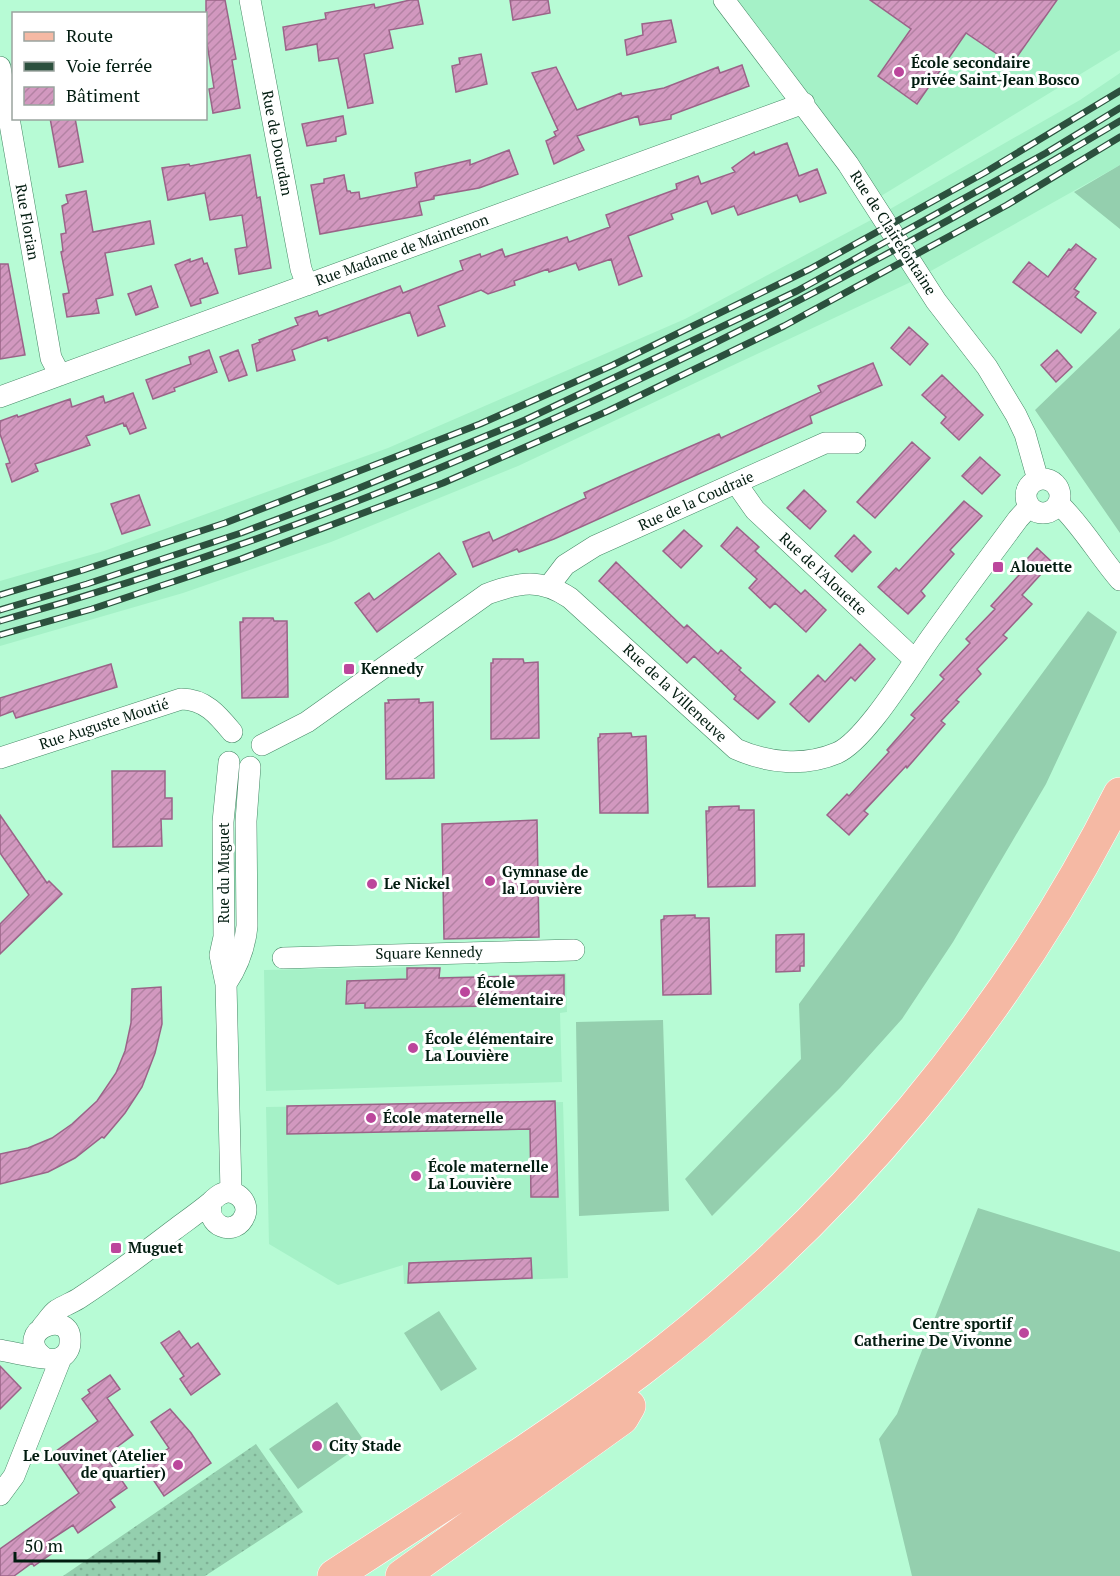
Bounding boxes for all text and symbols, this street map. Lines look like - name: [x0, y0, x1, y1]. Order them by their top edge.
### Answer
- legend: [12, 12, 207, 120]
- text: Route: [66, 23, 113, 47]
- place label: École secondaire privée Saint-Jean Bosco: [911, 52, 1080, 89]
- text: Voie ferrée: [66, 53, 152, 77]
- marker: École secondaire privée Saint-Jean Bosco: [892, 65, 906, 79]
- text: Bâtiment: [66, 83, 141, 107]
- street label: Rue de Dourdan: [258, 88, 298, 197]
- street label: Rue de Clairefontaine: [846, 166, 942, 299]
- street label: Rue Florian: [11, 182, 45, 262]
- street label: Rue Madame de Maintenon: [312, 208, 491, 290]
- street label: Rue de la Coudraie: [635, 466, 757, 535]
- street label: Rue de l'Alouette: [776, 528, 872, 619]
- place label: Alouette: [1010, 556, 1072, 576]
- marker: Alouette: [991, 560, 1005, 574]
- street label: Rue de la Villeneuve: [619, 639, 732, 746]
- place label: Kennedy: [361, 658, 424, 678]
- marker: Kennedy: [342, 662, 356, 676]
- street label: Rue Auguste Moutié: [36, 693, 171, 753]
- street label: Rue du Muguet: [213, 822, 233, 924]
- place label: Gymnase de la Louvière: [502, 861, 588, 898]
- place label: Le Nickel: [384, 873, 450, 893]
- marker: Gymnase de la Louvière: [483, 874, 497, 888]
- marker: Le Nickel: [365, 877, 379, 891]
- street label: Square Kennedy: [375, 941, 483, 963]
- place label: École élémentaire: [477, 972, 564, 1009]
- marker: École élémentaire: [458, 985, 472, 999]
- place label: École élémentaire La Louvière: [425, 1028, 554, 1065]
- marker: École élémentaire La Louvière: [406, 1041, 420, 1055]
- place label: École maternelle: [383, 1107, 504, 1127]
- marker: École maternelle: [364, 1111, 378, 1125]
- place label: École maternelle La Louvière: [428, 1156, 549, 1193]
- marker: École maternelle La Louvière: [409, 1169, 423, 1183]
- place label: Muguet: [128, 1237, 183, 1257]
- marker: Muguet: [109, 1241, 123, 1255]
- place label: Centre sportif Catherine De Vivonne: [854, 1313, 1013, 1350]
- marker: Centre sportif Catherine De Vivonne: [1017, 1326, 1031, 1340]
- place label: City Stade: [329, 1435, 401, 1455]
- marker: City Stade: [310, 1439, 324, 1453]
- place label: Le Louvinet (Atelier de quartier): [23, 1445, 167, 1482]
- marker: Le Louvinet (Atelier de quartier): [171, 1458, 185, 1472]
- scale bar: [15, 1525, 159, 1563]
- text: 50 m: [24, 1533, 64, 1557]

